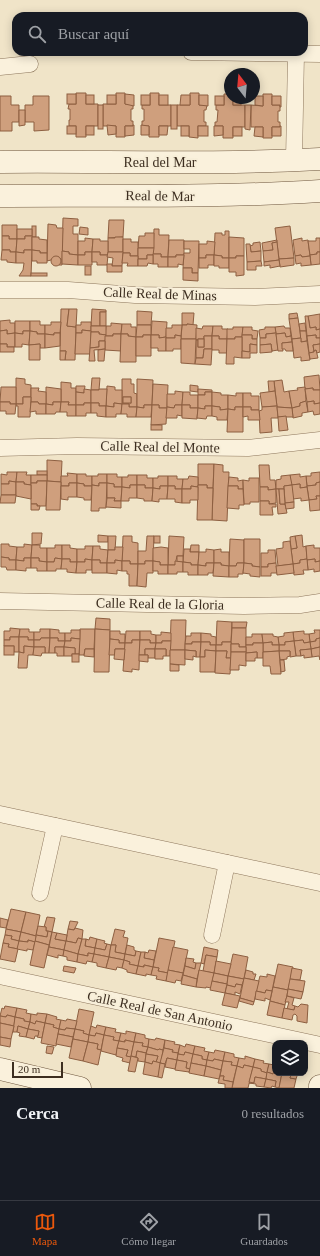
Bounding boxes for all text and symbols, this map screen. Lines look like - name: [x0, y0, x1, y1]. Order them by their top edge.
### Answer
- search box: [12, 12, 308, 56]
- icon: search: [26, 23, 48, 45]
- text: Buscar aquí: [58, 26, 129, 42]
- north arrow: [224, 68, 260, 104]
- street label: Real del Mar: [123, 155, 197, 170]
- street label: Real de Mar: [125, 188, 195, 204]
- street label: Calle Real de Minas: [103, 285, 217, 303]
- street label: Calle Real del Monte: [100, 438, 220, 456]
- street label: Calle Real de la Gloria: [96, 595, 225, 613]
- street label: Calle Real de San Antonio: [86, 988, 234, 1034]
- map controls: [272, 1040, 308, 1076]
- button: layers: [272, 1040, 308, 1076]
- scale bar: [12, 1060, 63, 1079]
- text: 20 m: [18, 1063, 40, 1075]
- text: Cerca: [16, 1104, 59, 1123]
- text: 0 resultados: [242, 1106, 304, 1121]
- tab: Mapa: [32, 1211, 57, 1247]
- tab: Cómo llegar: [121, 1211, 176, 1247]
- tab: Guardados: [240, 1211, 288, 1247]

